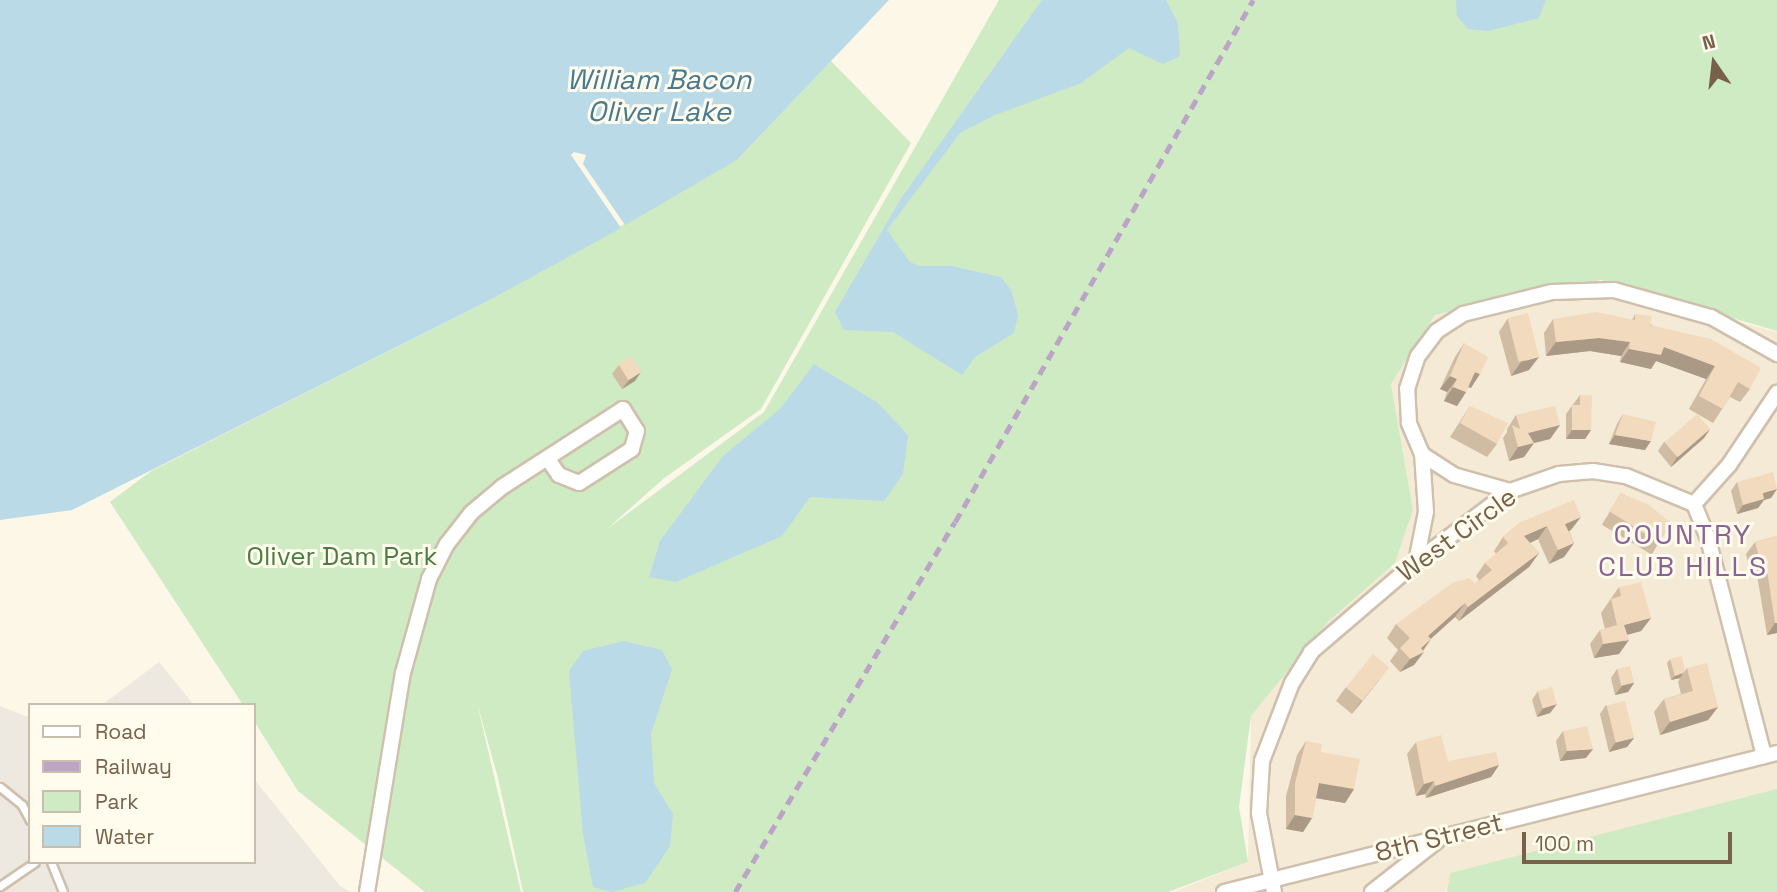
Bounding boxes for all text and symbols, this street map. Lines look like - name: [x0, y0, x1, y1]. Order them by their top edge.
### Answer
- north arrow: [1679, 28, 1749, 98]
- text: N: [1700, 28, 1718, 56]
- water label: William Bacon Oliver Lake: [567, 62, 751, 128]
- street label: West Circle: [1391, 481, 1523, 589]
- district label: COUNTRY CLUB HILLS: [1599, 517, 1767, 583]
- park label: Oliver Dam Park: [247, 541, 437, 573]
- legend: [28, 703, 256, 864]
- text: Road: [95, 718, 147, 745]
- text: Railway: [95, 753, 172, 780]
- text: Park: [95, 788, 139, 815]
- street label: 8th Street: [1372, 807, 1506, 869]
- scale bar: [1525, 818, 1735, 862]
- text: Water: [95, 823, 154, 850]
- text: 100 m: [1535, 830, 1594, 857]

